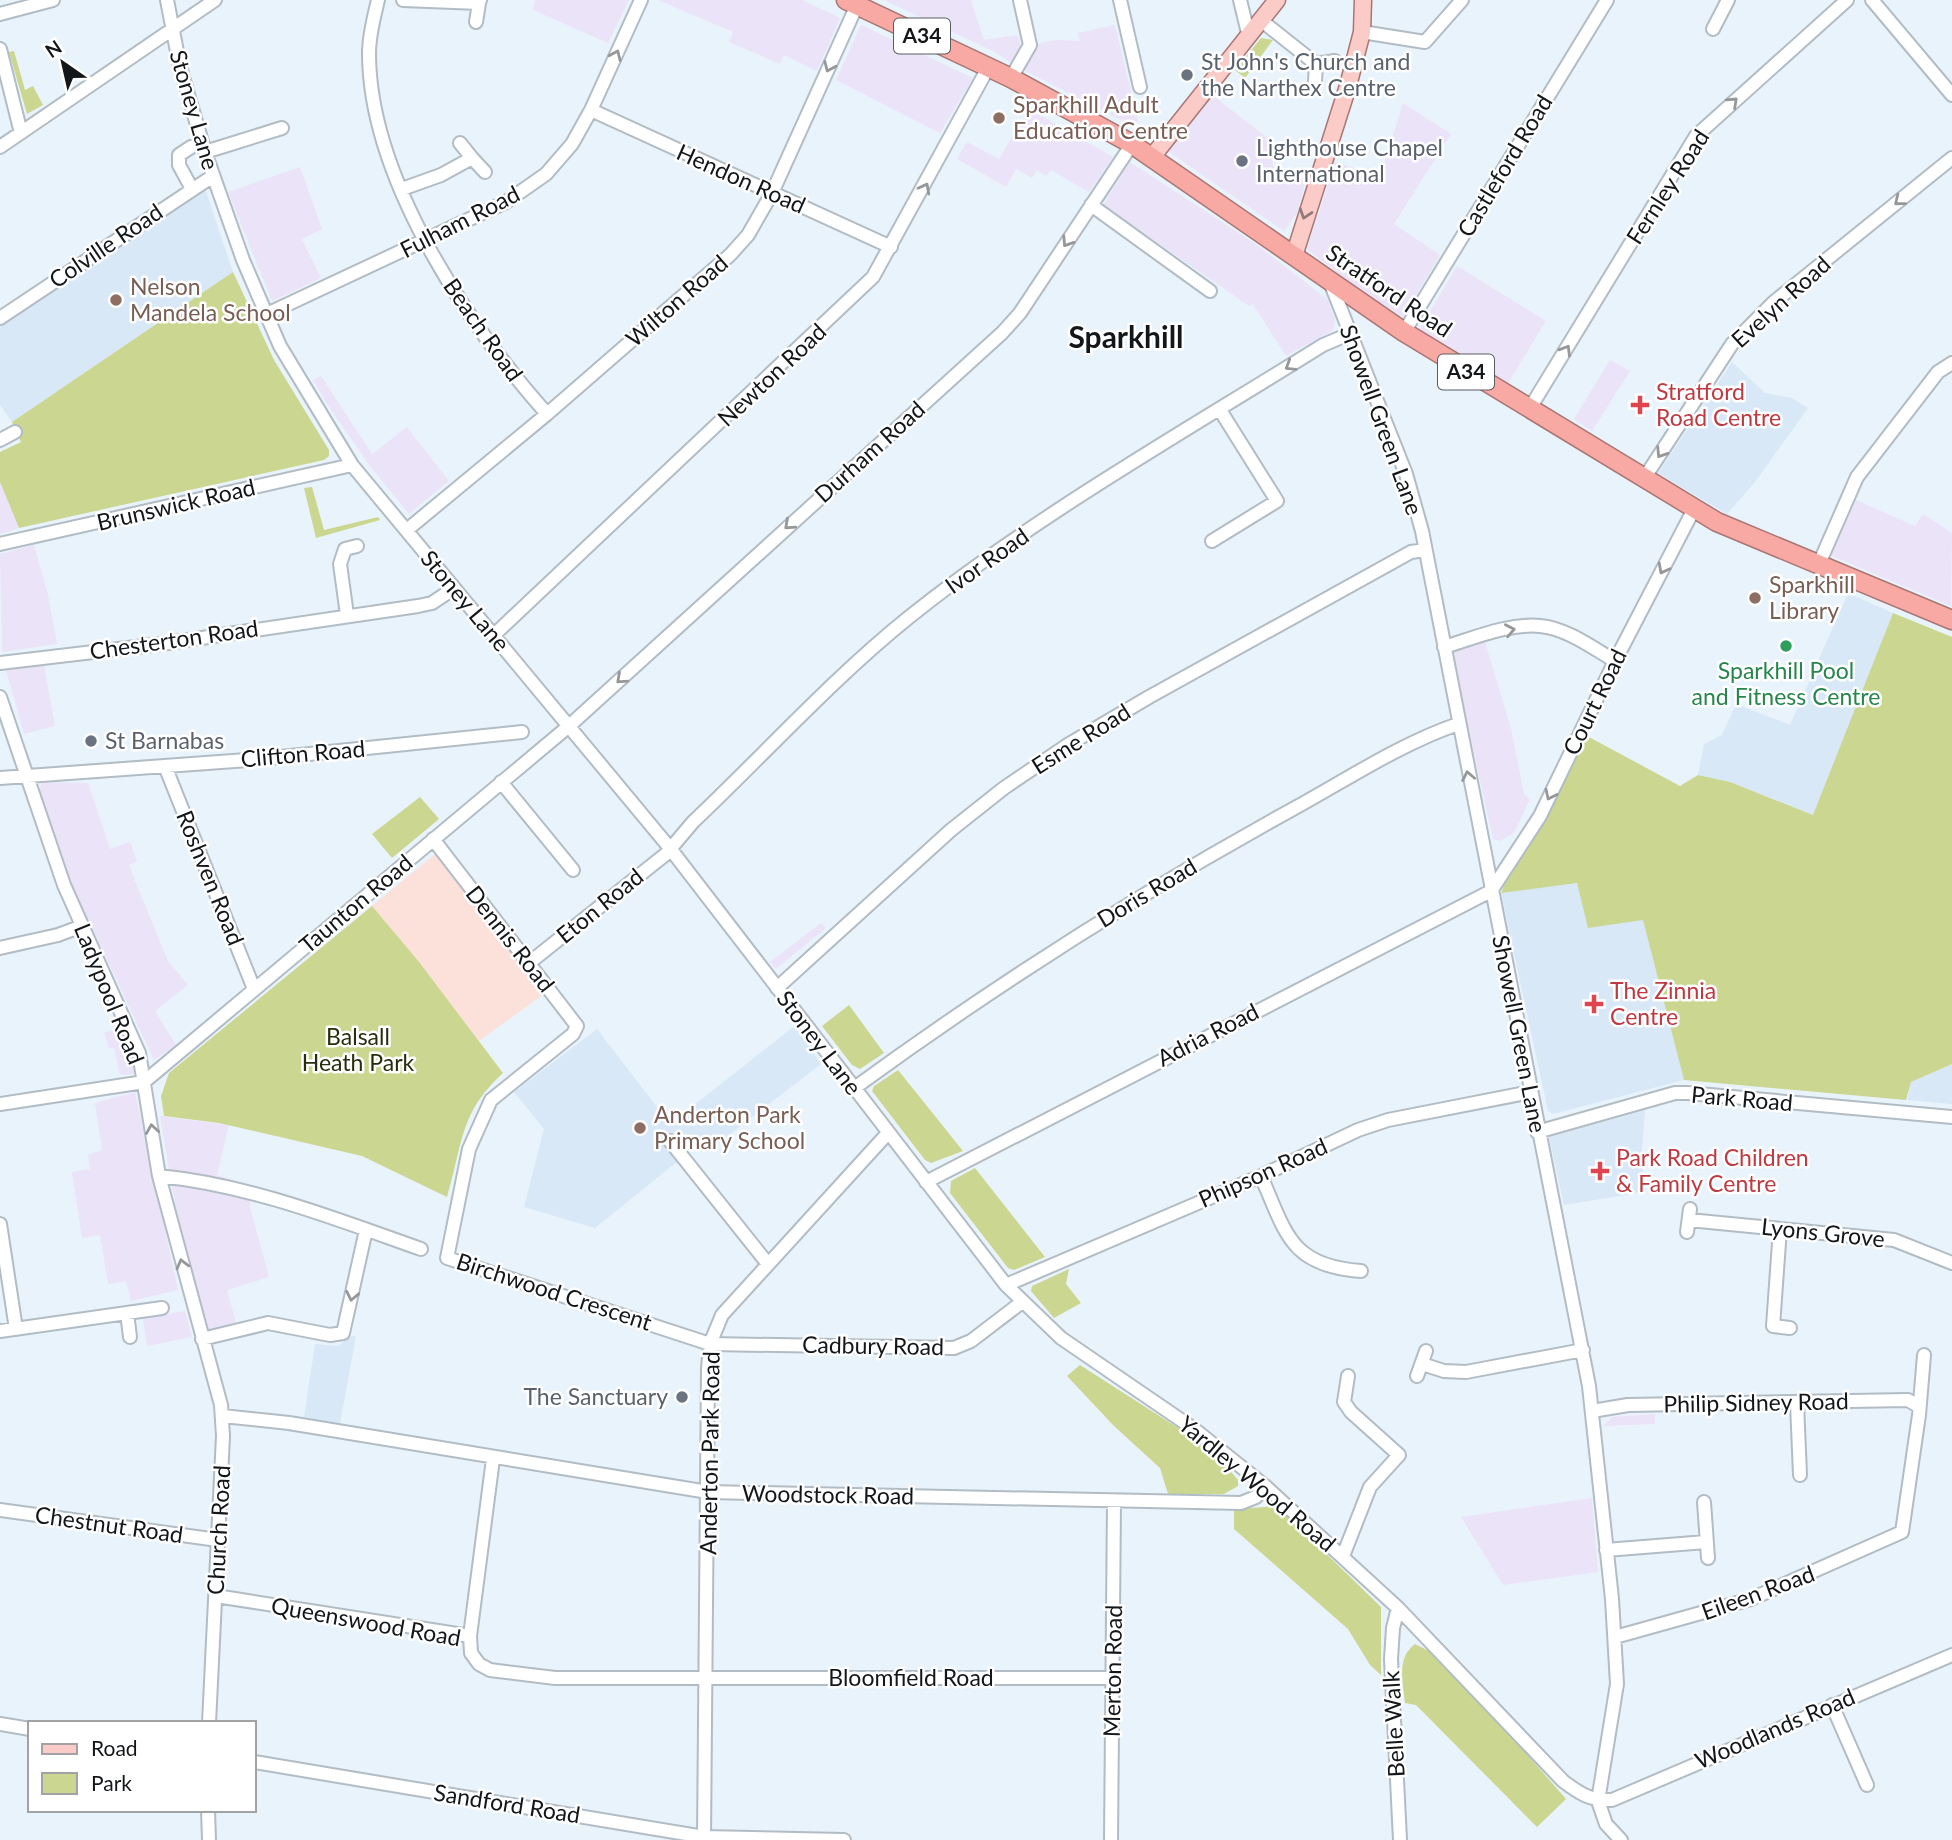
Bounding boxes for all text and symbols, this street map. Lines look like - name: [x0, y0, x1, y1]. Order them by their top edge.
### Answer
- road number: A34: [894, 19, 950, 54]
- north arrow: [28, 28, 98, 98]
- text: N: [41, 35, 66, 62]
- street label: Stoney Lane: [165, 47, 225, 173]
- place label: St John's Church and the Narthex Centre: [1201, 47, 1410, 101]
- one-way arrow: [608, 50, 622, 62]
- one-way arrow: [823, 60, 837, 72]
- marker: St John's Church and the Narthex Centre: [1179, 67, 1195, 83]
- street label: Castleford Road: [1451, 89, 1558, 242]
- place label: Sparkhill Adult Education Centre: [1013, 90, 1188, 144]
- one-way arrow: [1725, 97, 1738, 110]
- marker: Sparkhill Adult Education Centre: [991, 110, 1007, 126]
- street label: Fernley Road: [1620, 124, 1715, 249]
- place label: Lighthouse Chapel International: [1256, 133, 1443, 187]
- street label: Hendon Road: [673, 137, 810, 219]
- marker: Lighthouse Chapel International: [1234, 153, 1250, 169]
- street label: Fulham Road: [395, 179, 524, 263]
- one-way arrow: [916, 183, 930, 195]
- one-way arrow: [1894, 193, 1907, 205]
- street label: Colville Road: [43, 197, 168, 293]
- one-way arrow: [1299, 207, 1313, 220]
- one-way arrow: [1063, 234, 1075, 247]
- street label: Stratford Road: [1321, 238, 1458, 343]
- street label: Wilton Road: [620, 248, 733, 352]
- street label: Evelyn Road: [1725, 250, 1836, 353]
- place label: Nelson Mandela School: [130, 272, 291, 326]
- street label: Beach Road: [438, 273, 529, 386]
- marker: Nelson Mandela School: [108, 292, 124, 308]
- street label: Newton Road: [711, 317, 831, 432]
- district label: Sparkhill: [1068, 318, 1184, 354]
- street label: Showell Green Lane: [1334, 321, 1429, 519]
- one-way arrow: [1557, 344, 1570, 357]
- road number: A34: [1438, 354, 1494, 390]
- one-way arrow: [1284, 358, 1297, 371]
- place label: Stratford Road Centre: [1656, 377, 1781, 431]
- street label: Durham Road: [808, 394, 930, 508]
- marker: Stratford Road Centre: [1630, 395, 1650, 415]
- one-way arrow: [1656, 445, 1669, 458]
- street label: Brunswick Road: [94, 472, 258, 536]
- one-way arrow: [784, 517, 797, 529]
- street label: Ivor Road: [939, 521, 1034, 599]
- street label: Stoney Lane: [415, 544, 516, 657]
- one-way arrow: [1657, 562, 1671, 575]
- place label: Sparkhill Library: [1769, 570, 1855, 624]
- marker: Sparkhill Library: [1747, 590, 1763, 606]
- street label: Chesterton Road: [88, 613, 260, 665]
- one-way arrow: [1504, 623, 1516, 638]
- marker: Sparkhill Pool and Fitness Centre: [1778, 638, 1794, 654]
- street label: Court Road: [1556, 644, 1632, 759]
- place label: Sparkhill Pool and Fitness Centre: [1692, 656, 1880, 710]
- one-way arrow: [616, 670, 629, 683]
- street label: Esme Road: [1026, 697, 1135, 779]
- place label: St Barnabas: [105, 726, 224, 754]
- marker: St Barnabas: [83, 733, 99, 749]
- street label: Clifton Road: [240, 734, 366, 772]
- one-way arrow: [1462, 770, 1477, 782]
- one-way arrow: [1545, 788, 1559, 800]
- street label: Roshven Road: [171, 806, 251, 949]
- street label: Taunton Road: [293, 848, 418, 959]
- street label: Doris Road: [1092, 852, 1201, 933]
- street label: Eton Road: [550, 862, 648, 949]
- street label: Dennis Road: [460, 880, 561, 997]
- street label: Ladypool Road: [69, 919, 151, 1068]
- street label: Showell Green Lane: [1487, 933, 1553, 1135]
- place label: The Zinnia Centre: [1610, 976, 1716, 1030]
- street label: Stoney Lane: [772, 985, 868, 1100]
- marker: The Zinnia Centre: [1584, 994, 1604, 1014]
- street label: Adria Road: [1152, 997, 1263, 1072]
- park label: Balsall Heath Park: [302, 1022, 415, 1076]
- street label: Park Road: [1690, 1080, 1794, 1116]
- place label: Anderton Park Primary School: [654, 1100, 805, 1154]
- marker: Anderton Park Primary School: [632, 1120, 648, 1136]
- one-way arrow: [145, 1123, 160, 1135]
- street label: Phipson Road: [1194, 1131, 1331, 1213]
- place label: Park Road Children & Family Centre: [1616, 1143, 1809, 1197]
- marker: Park Road Children & Family Centre: [1590, 1161, 1610, 1181]
- street label: Lyons Grove: [1760, 1212, 1886, 1252]
- street label: Birchwood Crescent: [453, 1246, 656, 1336]
- one-way arrow: [175, 1258, 190, 1270]
- one-way arrow: [346, 1290, 361, 1302]
- street label: Cadbury Road: [802, 1330, 944, 1360]
- street label: Anderton Park Road: [693, 1351, 725, 1555]
- place label: The Sanctuary: [523, 1382, 668, 1410]
- street label: Philip Sidney Road: [1663, 1386, 1849, 1418]
- marker: The Sanctuary: [674, 1389, 690, 1405]
- street label: Yardley Wood Road: [1173, 1409, 1342, 1557]
- street label: Church Road: [201, 1464, 235, 1595]
- street label: Woodstock Road: [742, 1478, 914, 1510]
- street label: Chestnut Road: [33, 1500, 185, 1548]
- street label: Eileen Road: [1697, 1559, 1818, 1625]
- street label: Queenswood Road: [269, 1591, 463, 1651]
- street label: Merton Road: [1097, 1605, 1127, 1737]
- street label: Bloomfield Road: [828, 1663, 994, 1691]
- street label: Belle Walk: [1376, 1670, 1410, 1778]
- street label: Woodlands Road: [1690, 1682, 1859, 1774]
- legend: [28, 1721, 256, 1812]
- text: Road: [91, 1735, 138, 1760]
- text: Park: [91, 1770, 132, 1795]
- street label: Sandford Road: [432, 1778, 582, 1828]

